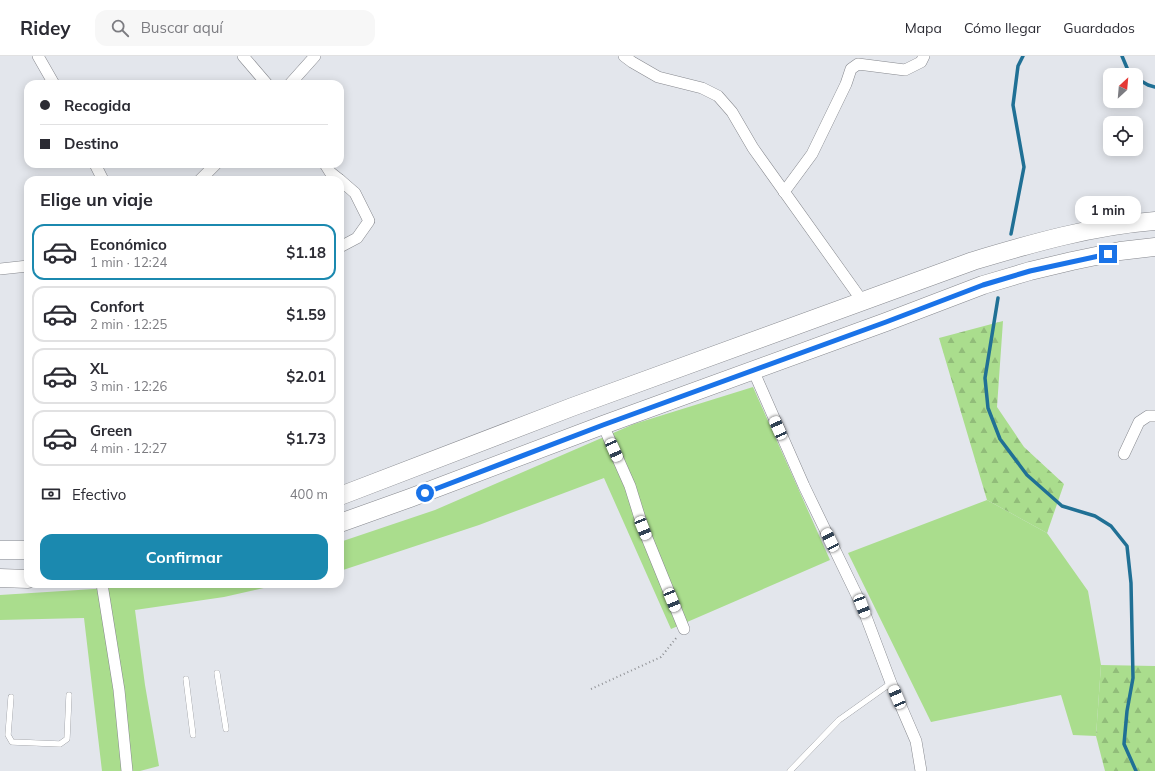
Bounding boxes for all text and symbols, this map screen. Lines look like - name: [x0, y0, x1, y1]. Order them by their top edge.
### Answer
- search box: [95, 10, 375, 46]
- text: Ridey: [20, 16, 71, 40]
- icon: search: [109, 17, 131, 39]
- text: Buscar aquí: [141, 18, 223, 37]
- text: Mapa: [905, 19, 942, 37]
- text: Cómo llegar: [964, 19, 1041, 37]
- text: Guardados: [1063, 19, 1135, 37]
- north arrow: [1103, 68, 1143, 108]
- map controls: [1103, 68, 1143, 156]
- text: Recogida: [64, 96, 131, 115]
- button: locate: [1103, 116, 1143, 156]
- text: Destino: [64, 134, 119, 153]
- text: Elige un viaje: [40, 188, 153, 211]
- callout: 1 min: [1075, 196, 1141, 224]
- text: 1 min: [1091, 202, 1125, 218]
- icon: car: [42, 234, 78, 270]
- text: Económico: [90, 235, 167, 254]
- text: $1.18: [286, 243, 326, 262]
- route end: [1099, 245, 1117, 263]
- text: 1 min · 12:24: [90, 254, 167, 270]
- icon: car: [42, 296, 78, 332]
- text: Confort: [90, 297, 144, 316]
- text: $1.59: [286, 305, 326, 324]
- text: 2 min · 12:25: [90, 316, 167, 332]
- icon: car: [42, 358, 78, 394]
- text: XL: [90, 359, 108, 378]
- text: $2.01: [286, 367, 326, 386]
- text: 3 min · 12:26: [90, 378, 167, 394]
- car: [768, 415, 788, 441]
- icon: car: [42, 420, 78, 456]
- text: Green: [90, 421, 132, 440]
- text: $1.73: [286, 429, 326, 448]
- car: [604, 437, 624, 463]
- text: 4 min · 12:27: [90, 440, 167, 456]
- icon: cash: [40, 483, 62, 505]
- route start: [416, 484, 434, 502]
- text: Efectivo: [72, 485, 126, 504]
- text: 400 m: [290, 486, 328, 502]
- car: [633, 515, 653, 541]
- car: [819, 527, 841, 553]
- button: Confirmar: [40, 534, 328, 580]
- car: [662, 587, 682, 613]
- car: [852, 593, 872, 619]
- car: [887, 684, 907, 710]

